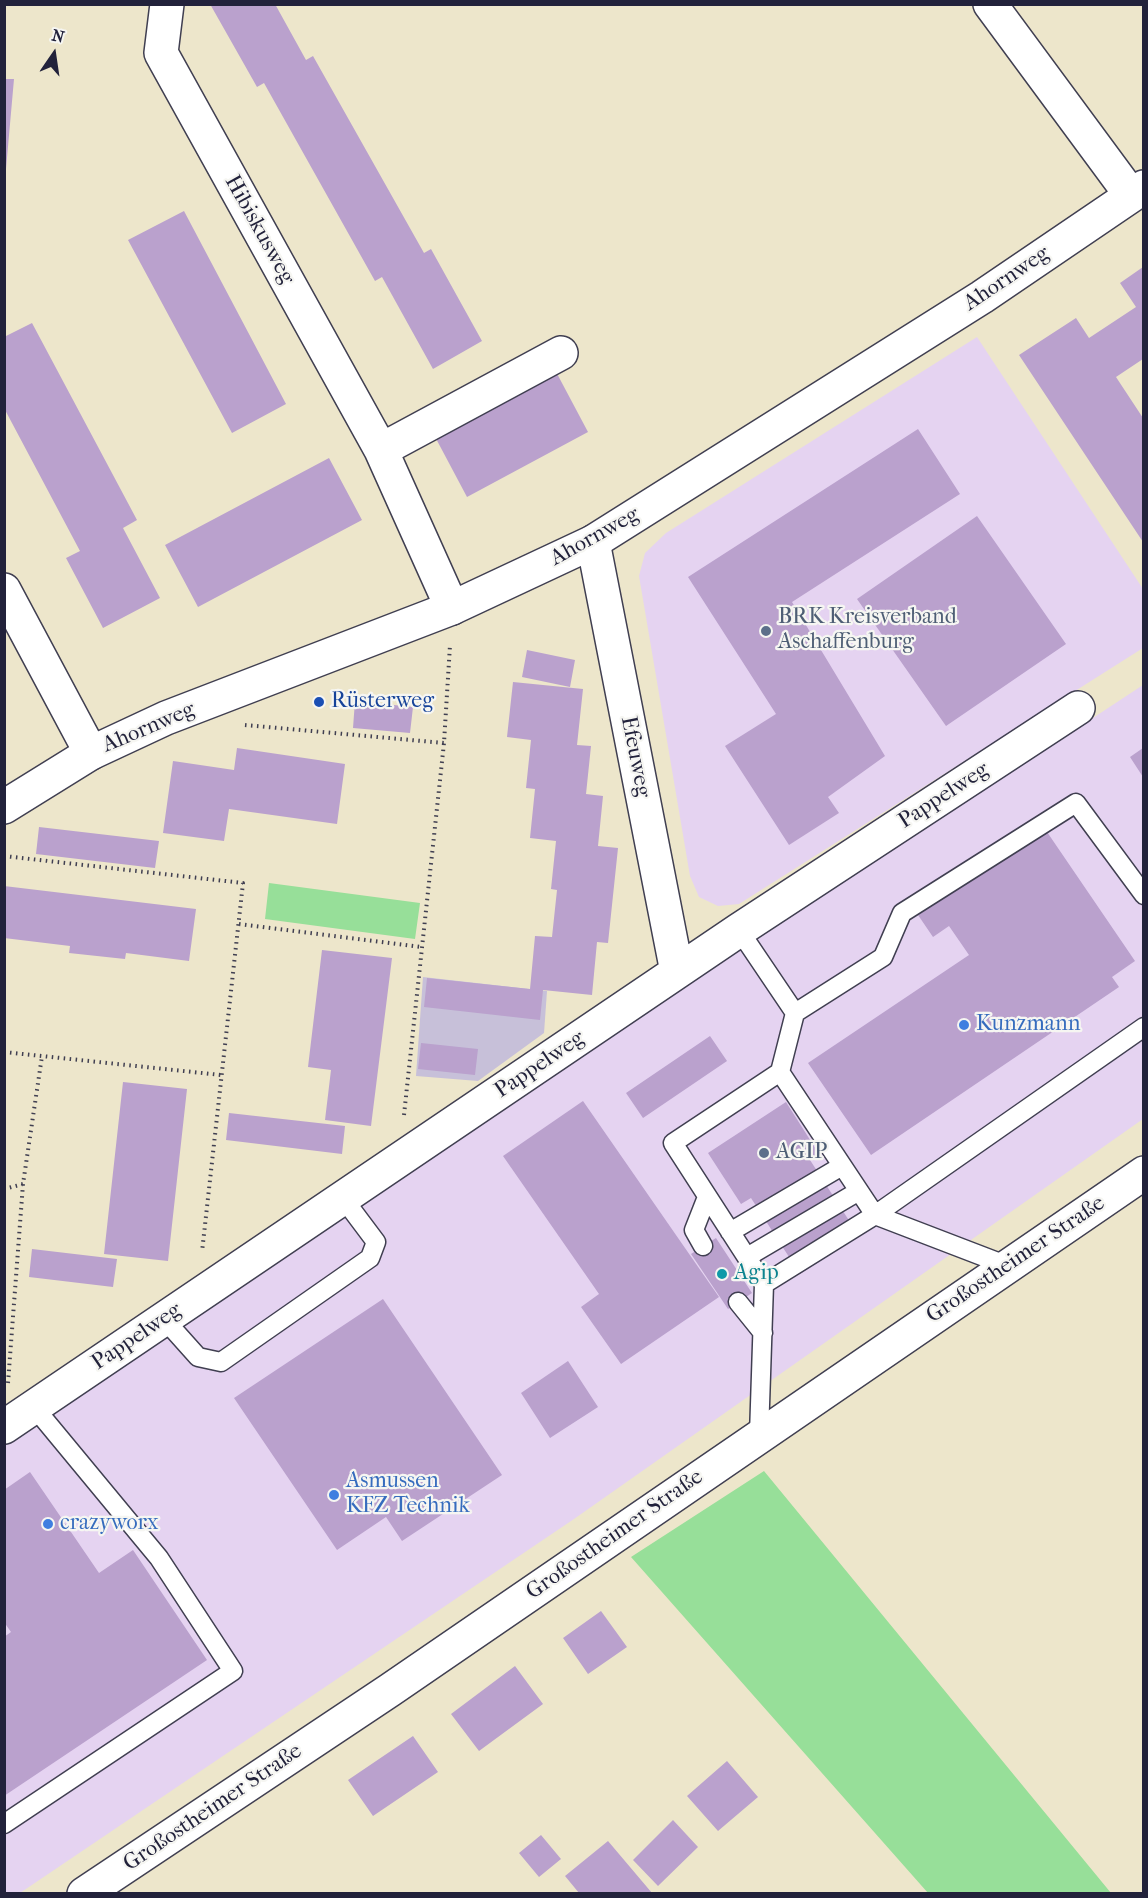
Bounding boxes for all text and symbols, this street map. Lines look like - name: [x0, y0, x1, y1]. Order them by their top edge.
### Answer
- north arrow: [24, 24, 84, 84]
- text: N: [50, 25, 66, 47]
- street label: Hibiskusweg: [218, 171, 300, 289]
- street label: Ahornweg: [959, 241, 1055, 317]
- street label: Ahornweg: [546, 502, 644, 572]
- place label: BRK Kreisverband Aschaffenburg: [778, 605, 957, 656]
- marker: BRK Kreisverband Aschaffenburg: [759, 624, 773, 638]
- place label: Rüsterweg: [331, 689, 434, 715]
- marker: Rüsterweg: [312, 695, 326, 709]
- street label: Ahornweg: [99, 697, 199, 759]
- street label: Efeuweg: [614, 714, 656, 800]
- street label: Pappelweg: [894, 757, 994, 835]
- place label: Kunzmann: [976, 1012, 1080, 1038]
- marker: Kunzmann: [957, 1018, 971, 1032]
- street label: Pappelweg: [490, 1025, 590, 1105]
- place label: AGIP: [776, 1140, 827, 1166]
- marker: AGIP: [757, 1146, 771, 1160]
- street label: Großostheimer Straße: [922, 1190, 1110, 1330]
- place label: Agip: [734, 1261, 779, 1287]
- marker: Agip: [715, 1267, 729, 1281]
- street label: Pappelweg: [87, 1297, 187, 1377]
- street label: Großostheimer Straße: [522, 1464, 708, 1606]
- place label: Asmussen KFZ Technik: [346, 1469, 470, 1520]
- marker: Asmussen KFZ Technik: [327, 1488, 341, 1502]
- place label: crazyworx: [60, 1511, 158, 1537]
- marker: crazyworx: [41, 1517, 55, 1531]
- street label: Großostheimer Straße: [119, 1738, 307, 1878]

